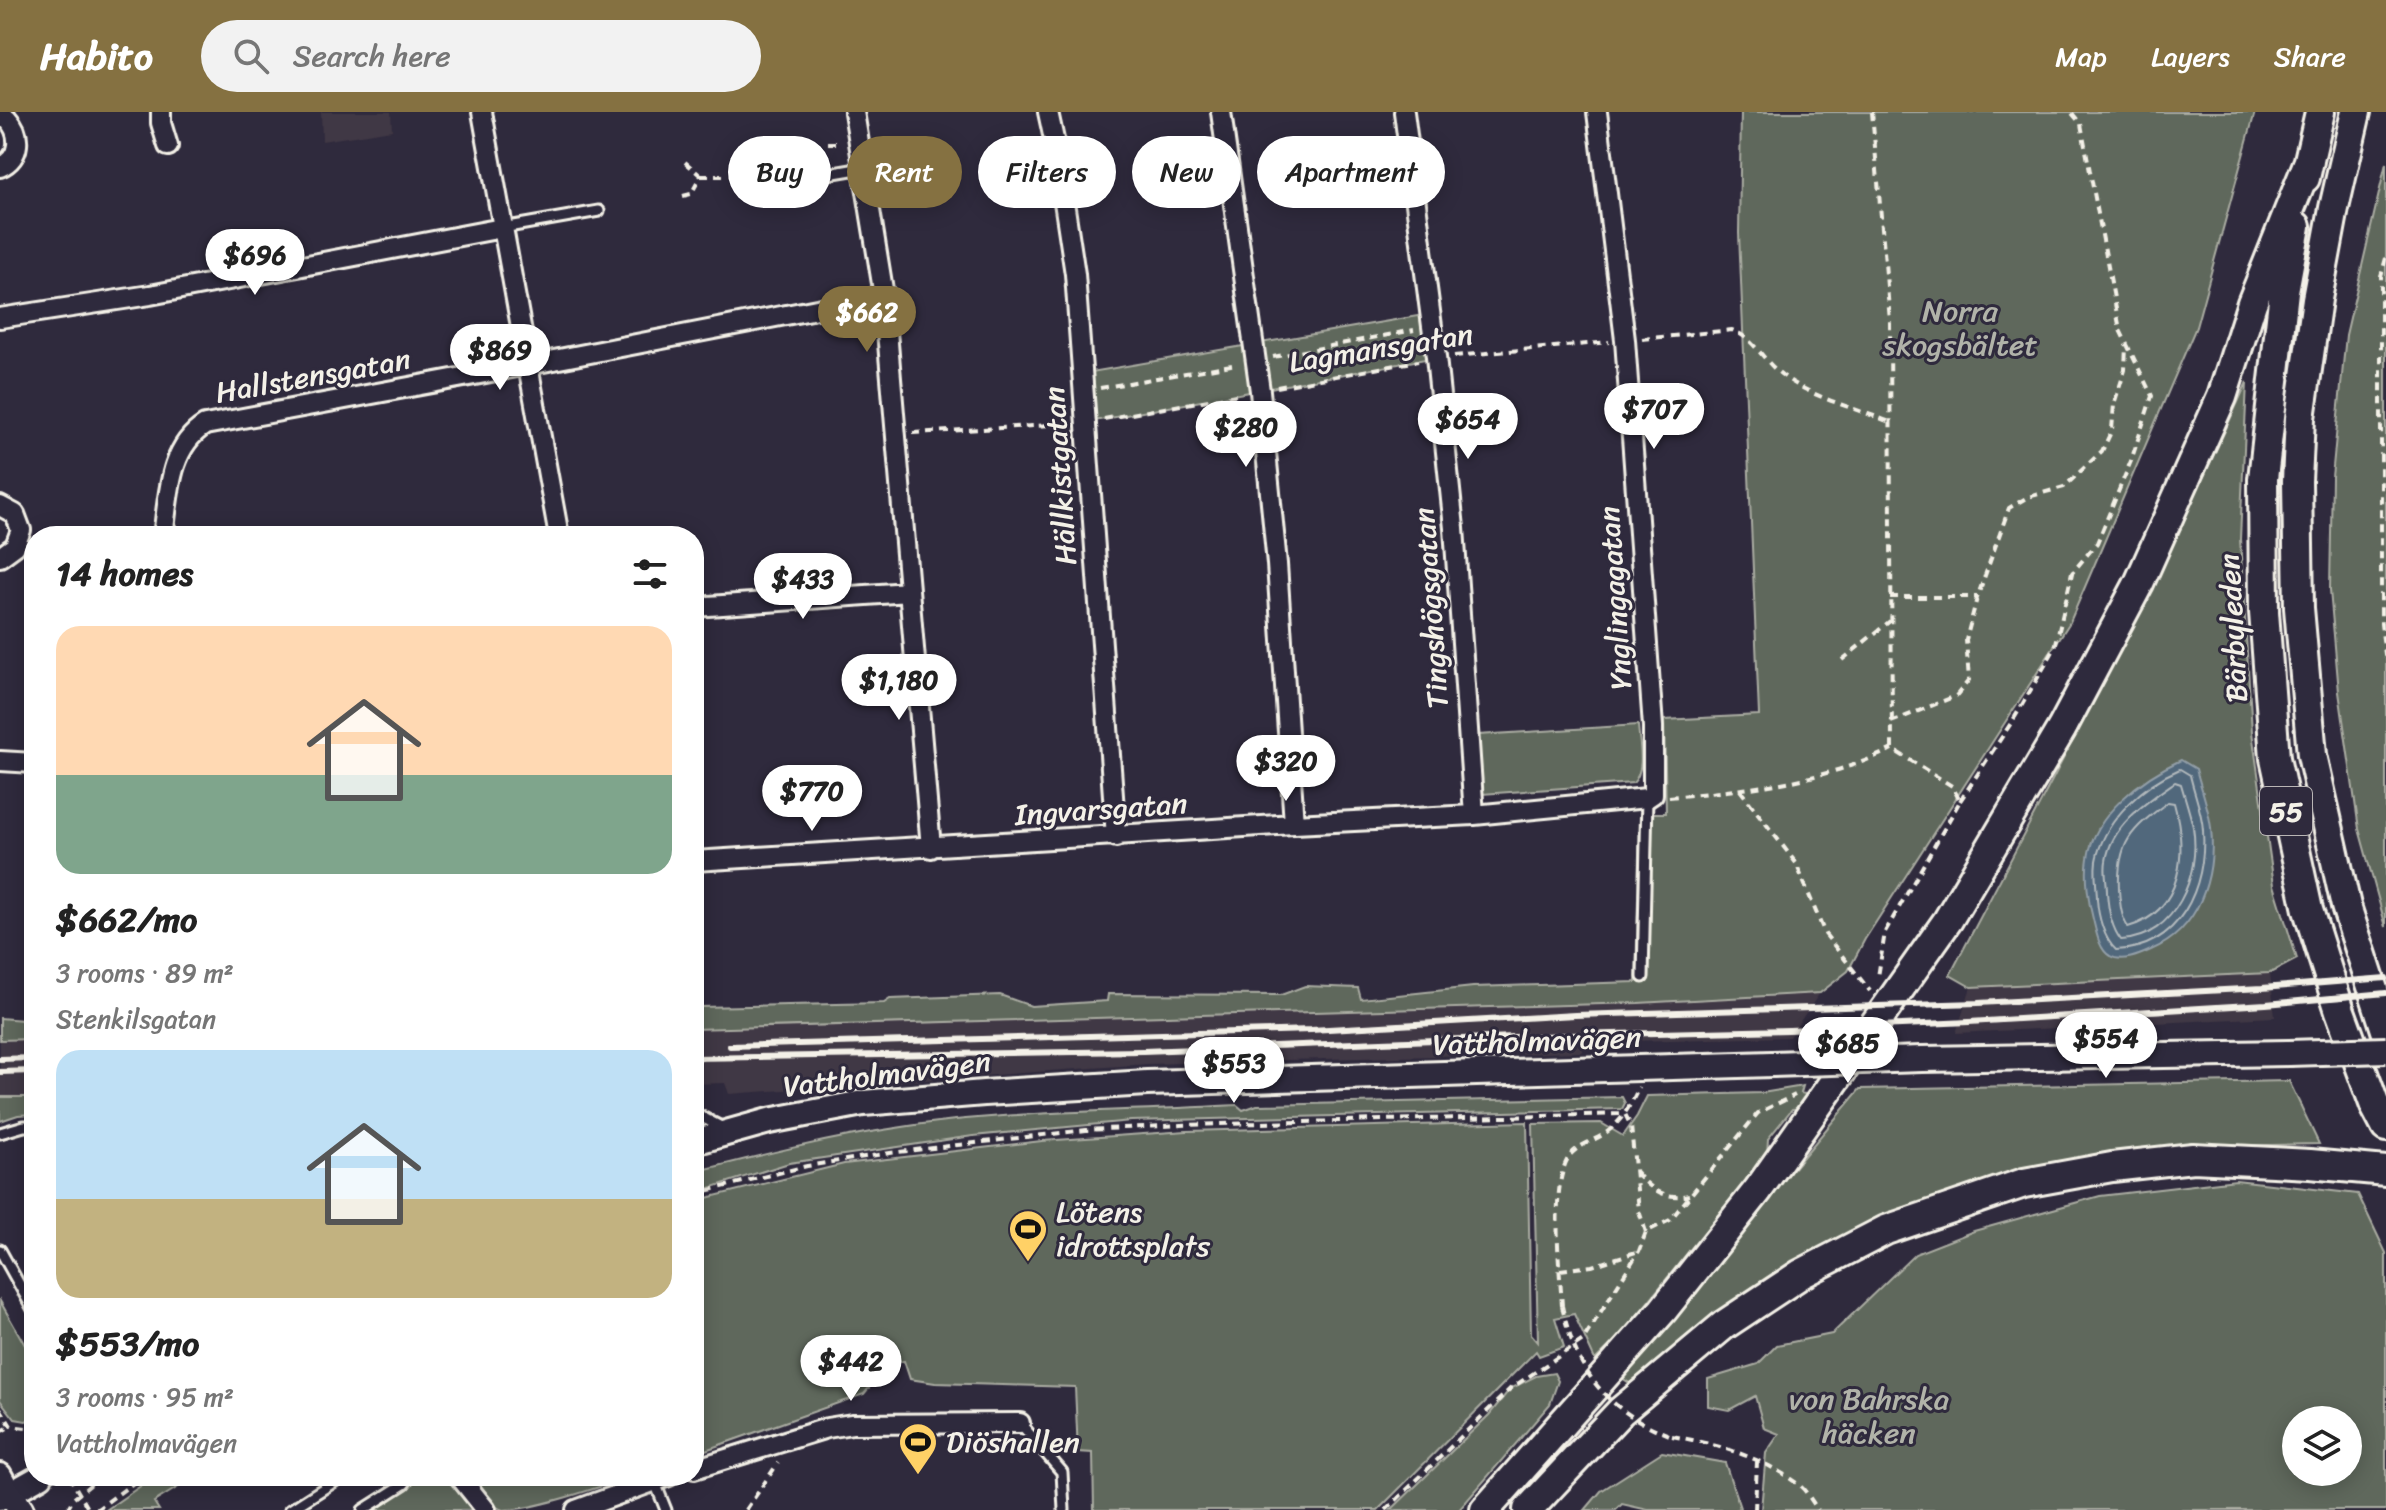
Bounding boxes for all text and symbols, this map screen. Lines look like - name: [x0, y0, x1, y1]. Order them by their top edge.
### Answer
- search box: [201, 20, 761, 92]
- text: Habito: [40, 23, 153, 90]
- text: Search here: [293, 29, 451, 83]
- text: Map: [2055, 32, 2107, 81]
- text: Layers: [2151, 32, 2230, 81]
- text: Share: [2274, 32, 2346, 81]
- icon: search: [229, 34, 273, 78]
- chip: Buy: [728, 136, 831, 208]
- chip: Rent: [847, 136, 962, 208]
- chip: Filters: [978, 136, 1116, 208]
- chip: New: [1132, 136, 1241, 208]
- chip: Apartment: [1257, 136, 1445, 208]
- pin: $696: [208, 229, 302, 297]
- text: $696: [224, 232, 287, 278]
- park label: Norra skogsbältet: [1881, 284, 2038, 372]
- pin: $662: [820, 286, 914, 354]
- text: $662: [836, 289, 898, 335]
- street label: Lagmansgatan: [1285, 307, 1477, 389]
- pin: $869: [453, 324, 547, 392]
- text: $869: [468, 327, 532, 373]
- street label: Hallstensgatan: [211, 332, 415, 420]
- pin: $707: [1607, 383, 1701, 451]
- street label: Hällkistgatan: [1027, 385, 1093, 567]
- text: $707: [1622, 386, 1686, 432]
- pin: $654: [1421, 393, 1515, 461]
- text: $654: [1436, 396, 1500, 442]
- pin: $280: [1199, 401, 1293, 469]
- text: $280: [1214, 404, 1278, 450]
- street label: Ynglingagatan: [1582, 504, 1648, 692]
- street label: Tingshögsgatan: [1397, 506, 1465, 710]
- text: 14 homes: [56, 544, 193, 604]
- icon: filters: [628, 552, 672, 596]
- street label: Bärbyleden: [2202, 552, 2264, 704]
- pin: $433: [756, 553, 850, 621]
- text: $433: [772, 556, 834, 602]
- pin: $1,180: [834, 654, 964, 722]
- text: $1,180: [860, 657, 938, 703]
- icon: home: [292, 678, 436, 822]
- pin: $320: [1239, 735, 1333, 803]
- text: $320: [1254, 738, 1318, 784]
- pin: $770: [765, 765, 859, 833]
- text: $770: [780, 768, 844, 814]
- street label: Ingvarsgatan: [1012, 776, 1189, 842]
- road number: 55: [2260, 787, 2312, 835]
- text: $662/mo: [56, 890, 197, 950]
- text: 3 rooms · 89 m²: [56, 950, 234, 996]
- text: Stenkilsgatan: [56, 996, 216, 1042]
- street label: Vattholmavägen: [1432, 1010, 1642, 1072]
- pin: $554: [2059, 1012, 2153, 1080]
- text: $554: [2073, 1015, 2139, 1061]
- pin: $685: [1801, 1017, 1895, 1085]
- text: $685: [1816, 1020, 1880, 1066]
- street label: Vattholmavägen: [780, 1034, 994, 1114]
- pin: $553: [1187, 1037, 1281, 1105]
- text: $553: [1202, 1040, 1266, 1086]
- icon: home: [292, 1102, 436, 1246]
- place label: Lötens idrottsplats: [1056, 1185, 1210, 1273]
- sports icon: Lötens idrottsplats: [1007, 1208, 1049, 1263]
- text: $553/mo: [56, 1314, 199, 1374]
- pin: $442: [804, 1335, 898, 1403]
- text: $442: [818, 1338, 884, 1384]
- park label: von Bahrska häcken: [1789, 1372, 1949, 1460]
- text: 3 rooms · 95 m²: [56, 1374, 234, 1420]
- map controls: [2282, 1406, 2362, 1486]
- button: layers: [2282, 1406, 2362, 1486]
- place label: Diöshallen: [946, 1415, 1080, 1469]
- text: Vattholmavägen: [56, 1420, 237, 1466]
- sports icon: Diöshallen: [897, 1421, 939, 1476]

